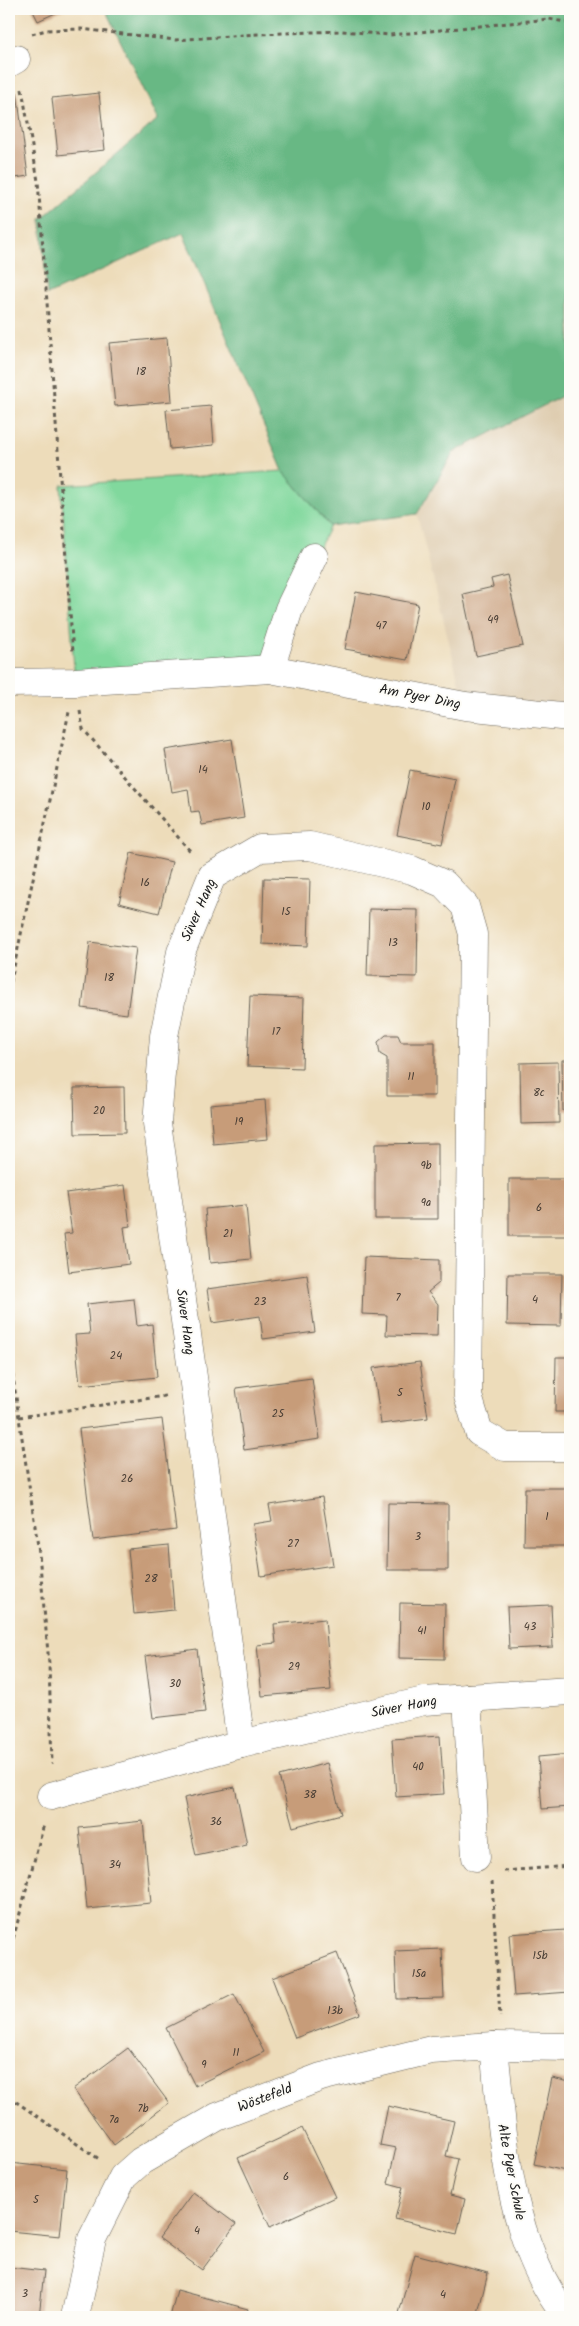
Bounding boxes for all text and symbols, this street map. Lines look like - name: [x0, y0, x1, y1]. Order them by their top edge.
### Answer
- house number: 18: [136, 363, 146, 381]
- house number: 49: [487, 611, 499, 629]
- house number: 47: [375, 617, 387, 635]
- street label: Am Pyer Ding: [377, 678, 463, 716]
- house number: 14: [198, 761, 208, 779]
- house number: 10: [422, 798, 431, 816]
- house number: 16: [140, 874, 150, 892]
- street label: Süver Hang: [175, 875, 223, 945]
- house number: 15: [281, 903, 292, 921]
- house number: 13: [388, 934, 398, 952]
- house number: 18: [104, 969, 114, 987]
- house number: 17: [272, 1023, 281, 1041]
- house number: 11: [408, 1068, 414, 1086]
- house number: 8c: [533, 1084, 545, 1102]
- house number: 20: [93, 1102, 105, 1120]
- house number: 19: [235, 1113, 244, 1131]
- house number: 9b: [420, 1157, 432, 1175]
- house number: 9a: [421, 1194, 431, 1212]
- house number: 6: [536, 1199, 542, 1217]
- house number: 21: [223, 1225, 233, 1243]
- street label: Süver Hang: [169, 1287, 201, 1357]
- house number: 7: [395, 1289, 401, 1307]
- house number: 4: [532, 1291, 538, 1309]
- house number: 23: [254, 1293, 266, 1311]
- house number: 24: [110, 1347, 122, 1365]
- house number: 5: [397, 1384, 404, 1402]
- house number: 25: [272, 1405, 285, 1423]
- house number: 26: [121, 1470, 133, 1488]
- house number: 1: [545, 1508, 549, 1526]
- house number: 3: [415, 1528, 421, 1546]
- house number: 27: [287, 1535, 300, 1553]
- house number: 28: [144, 1570, 158, 1588]
- house number: 43: [524, 1618, 536, 1636]
- house number: 41: [417, 1622, 427, 1640]
- house number: 29: [288, 1658, 301, 1676]
- house number: 30: [169, 1675, 181, 1693]
- street label: Süver Hang: [369, 1690, 439, 1724]
- house number: 40: [412, 1758, 424, 1776]
- house number: 38: [304, 1786, 317, 1804]
- house number: 36: [210, 1813, 222, 1831]
- house number: 34: [109, 1856, 121, 1874]
- house number: 15b: [532, 1947, 548, 1965]
- house number: 15a: [412, 1965, 426, 1983]
- house number: 13b: [327, 2002, 343, 2020]
- house number: 11: [233, 2044, 239, 2062]
- house number: 9: [201, 2056, 207, 2074]
- street label: Wöstefeld: [234, 2077, 296, 2118]
- house number: 7b: [138, 2100, 149, 2118]
- house number: 7a: [109, 2111, 119, 2129]
- street label: Alte Pyer Schule: [491, 2122, 531, 2223]
- house number: 6: [283, 2168, 289, 2186]
- house number: 5: [33, 2191, 40, 2209]
- house number: 4: [194, 2222, 200, 2240]
- house number: 3: [22, 2285, 28, 2303]
- house number: 4: [440, 2286, 446, 2304]

